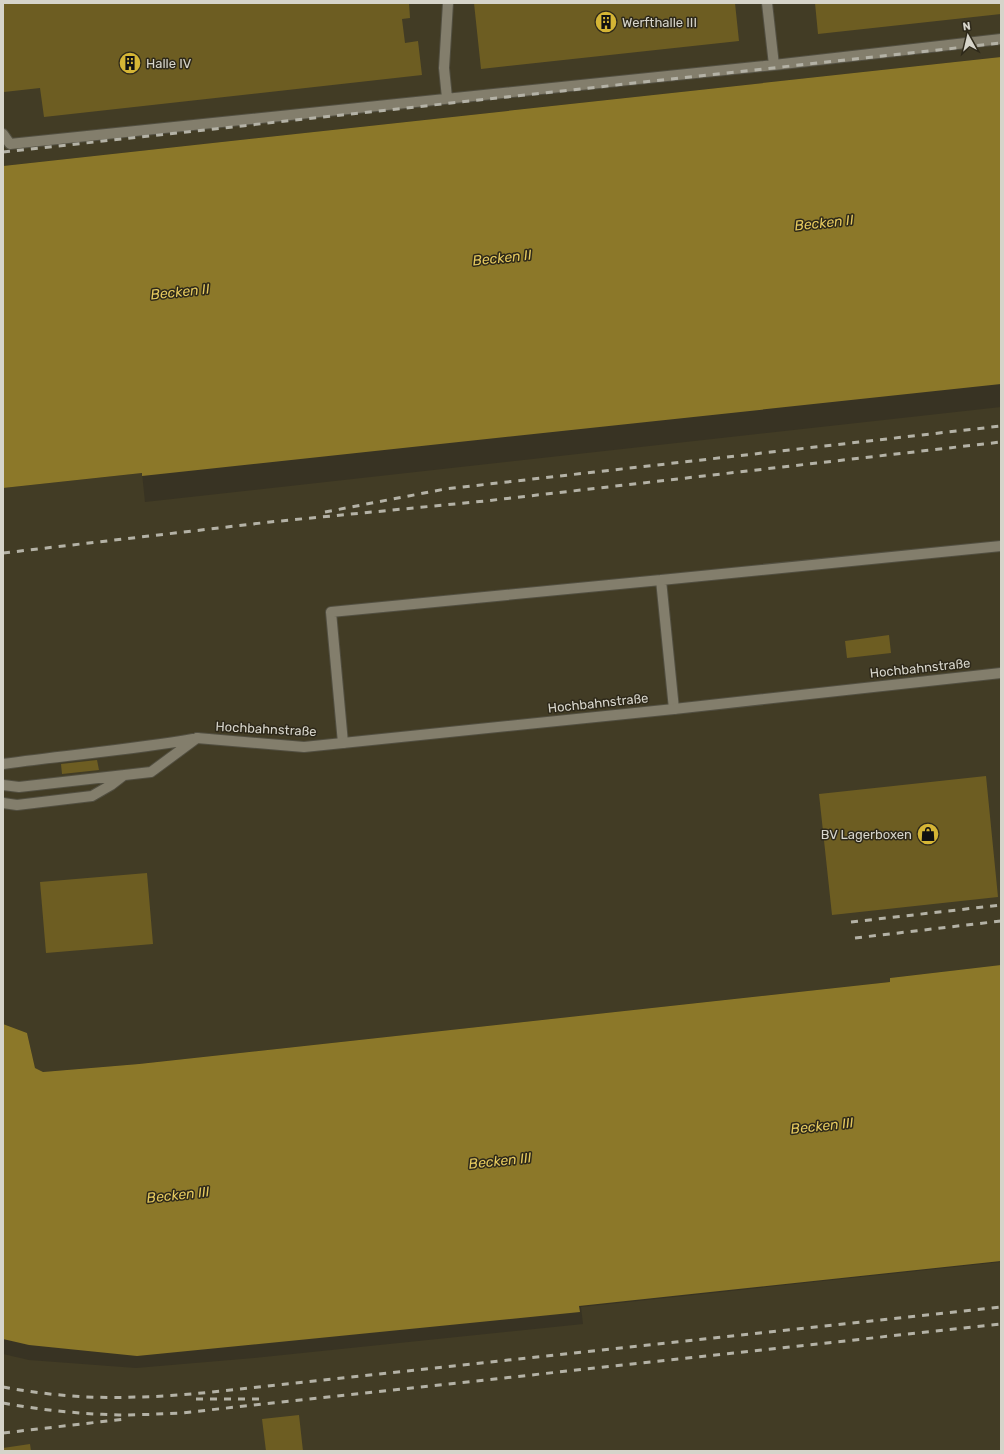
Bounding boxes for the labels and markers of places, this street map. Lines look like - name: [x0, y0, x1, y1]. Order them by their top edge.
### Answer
- building icon: Werfthalle III: [593, 9, 619, 35]
- place label: Werfthalle III: [622, 15, 697, 30]
- building icon: Halle IV: [117, 50, 143, 76]
- place label: Halle IV: [146, 56, 192, 71]
- shop icon: BV Lagerboxen: [915, 821, 941, 847]
- place label: BV Lagerboxen: [821, 827, 912, 843]

